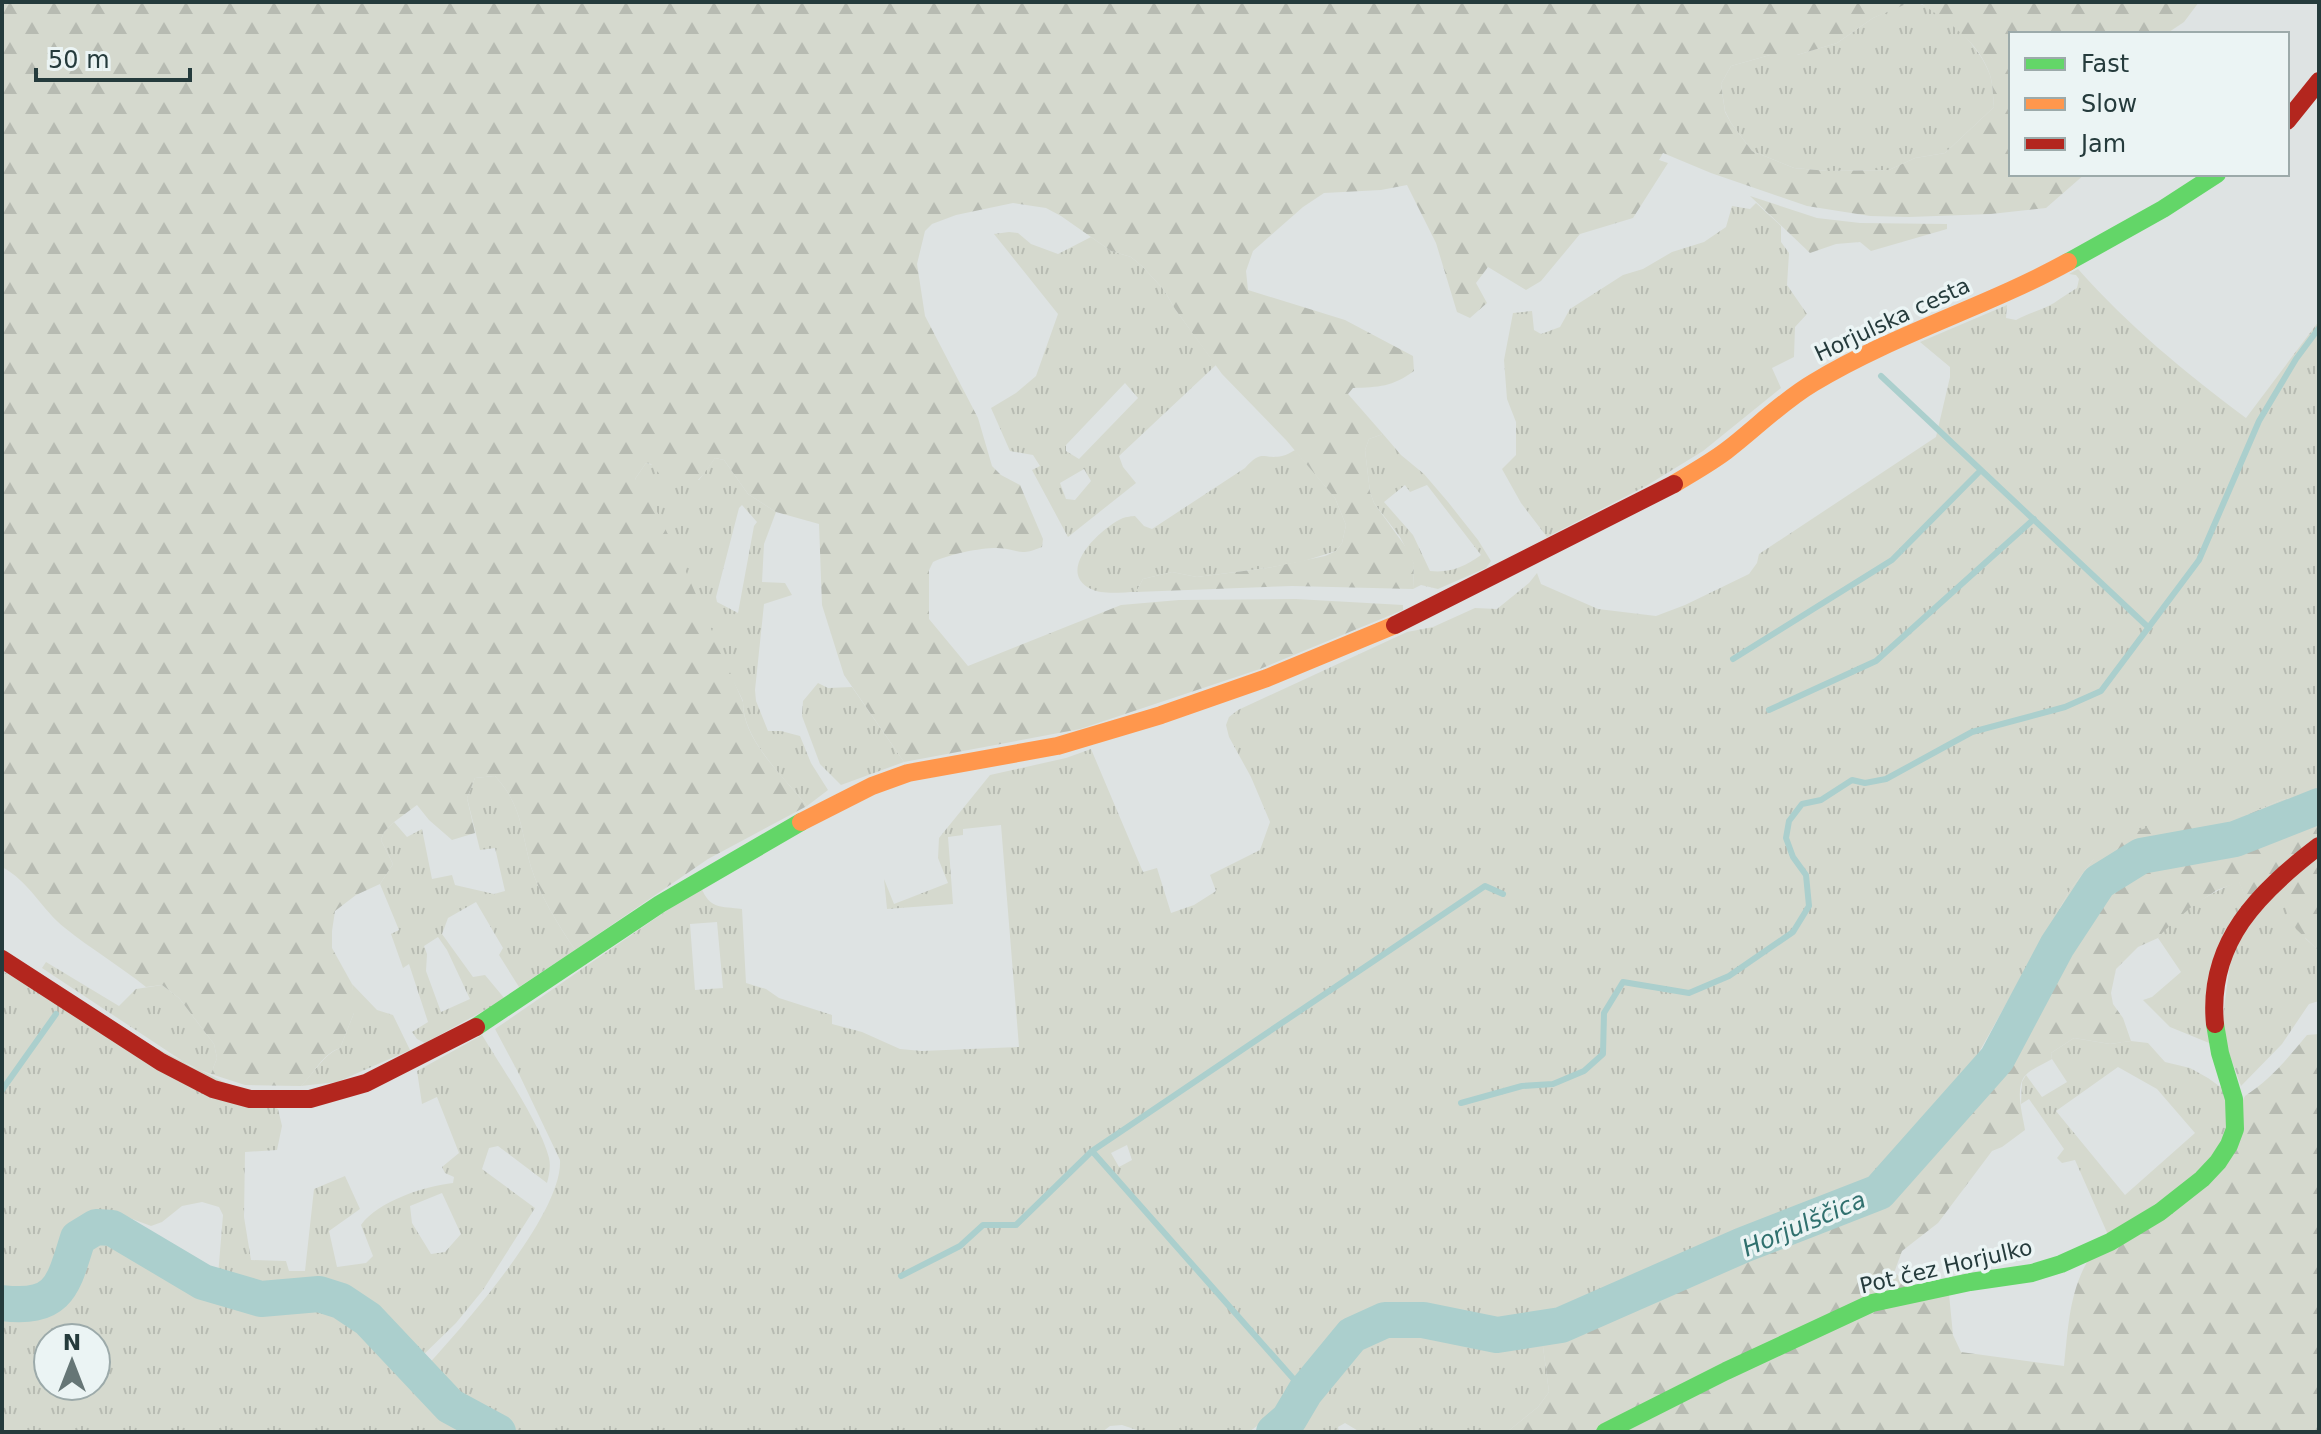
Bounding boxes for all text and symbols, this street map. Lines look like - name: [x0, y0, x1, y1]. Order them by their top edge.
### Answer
- scale bar: [36, 32, 190, 82]
- legend: [2009, 32, 2289, 176]
- text: 50 m: [48, 46, 110, 74]
- text: Fast: [2081, 50, 2129, 78]
- text: Slow: [2081, 90, 2137, 118]
- text: Jam: [2079, 130, 2126, 158]
- street label: Horjulska cesta: [1810, 272, 1974, 366]
- water label: Horjulščica: [1738, 1185, 1870, 1263]
- street label: Pot čez Horjulko: [1857, 1234, 2035, 1299]
- north arrow: [32, 1322, 112, 1402]
- text: N: [63, 1330, 81, 1355]

